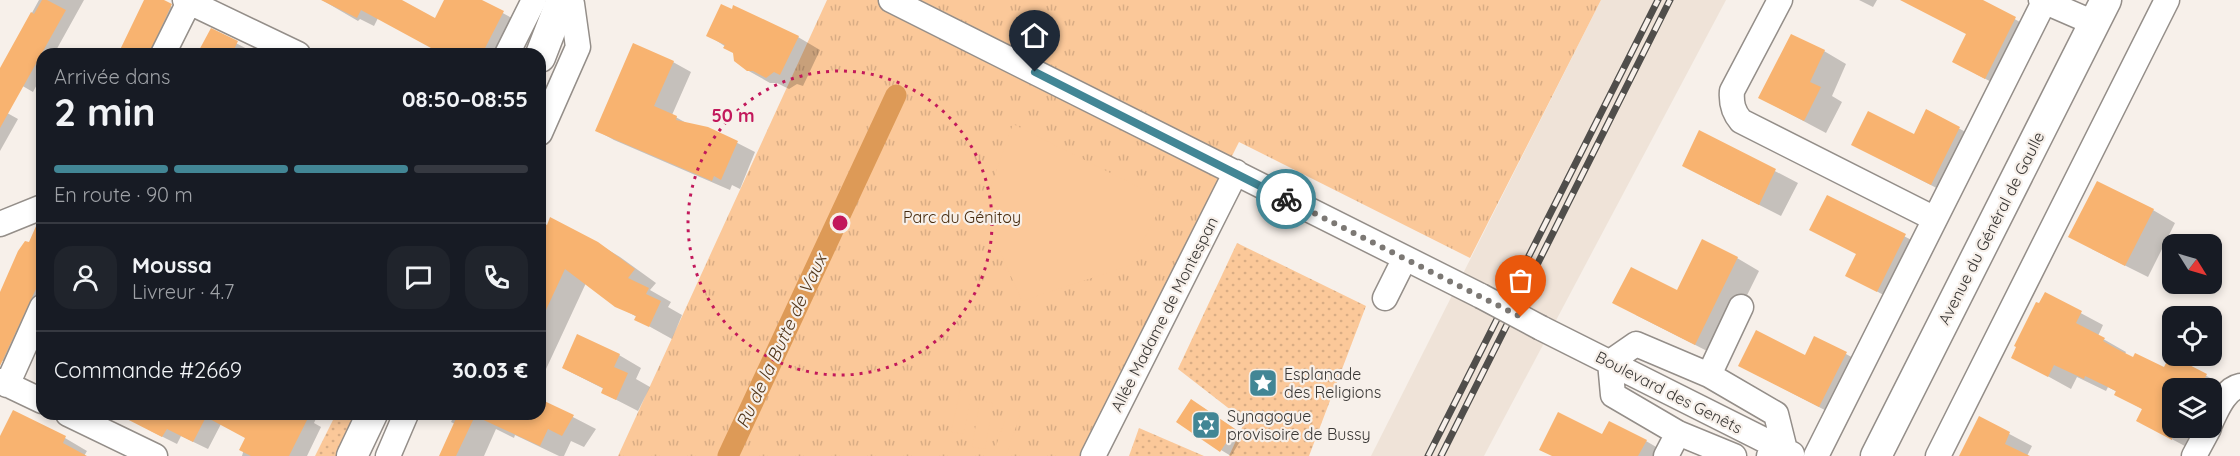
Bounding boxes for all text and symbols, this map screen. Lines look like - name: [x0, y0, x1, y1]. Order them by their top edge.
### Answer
- pin: [1009, 10, 1060, 72]
- icon: home: [1018, 19, 1051, 52]
- text: Arrivée dans: [54, 64, 170, 89]
- text: 08:50–08:55: [402, 85, 528, 113]
- text: 2 min: [54, 87, 156, 136]
- text: 50 m: [711, 104, 755, 127]
- street label: Avenue du Général de Gaulle: [1934, 128, 2048, 328]
- courier: [1256, 169, 1316, 229]
- text: En route · 90 m: [54, 182, 193, 207]
- icon: bike: [1270, 183, 1303, 216]
- park label: Parc du Génitoy: [903, 207, 1021, 227]
- centre of rings: [830, 213, 850, 233]
- street label: Allée Madame de Montespan: [1106, 213, 1222, 415]
- north arrow: [2162, 234, 2222, 294]
- map controls: [2162, 234, 2222, 438]
- button: person: [54, 246, 117, 309]
- button: chat: [387, 246, 450, 309]
- button: phone: [465, 246, 528, 309]
- water label: Ru de la Butte de Vaux: [731, 248, 832, 432]
- text: Moussa: [132, 251, 212, 279]
- pin: [1495, 255, 1546, 317]
- icon: bag: [1504, 264, 1537, 297]
- text: Livreur · 4.7: [132, 279, 234, 304]
- button: locate: [2162, 306, 2222, 366]
- street label: Boulevard des Genêts: [1592, 346, 1746, 438]
- text: Commande #2669: [54, 356, 242, 384]
- text: 30.03 €: [452, 356, 528, 384]
- place label: Esplanade des Religions: [1284, 364, 1381, 402]
- place icon: Esplanade des Religions: [1247, 367, 1279, 399]
- button: layers: [2162, 378, 2222, 438]
- place label: Synagogue provisoire de Bussy: [1227, 406, 1371, 444]
- synagogue icon: Synagogue provisoire de Bussy: [1190, 409, 1222, 441]

